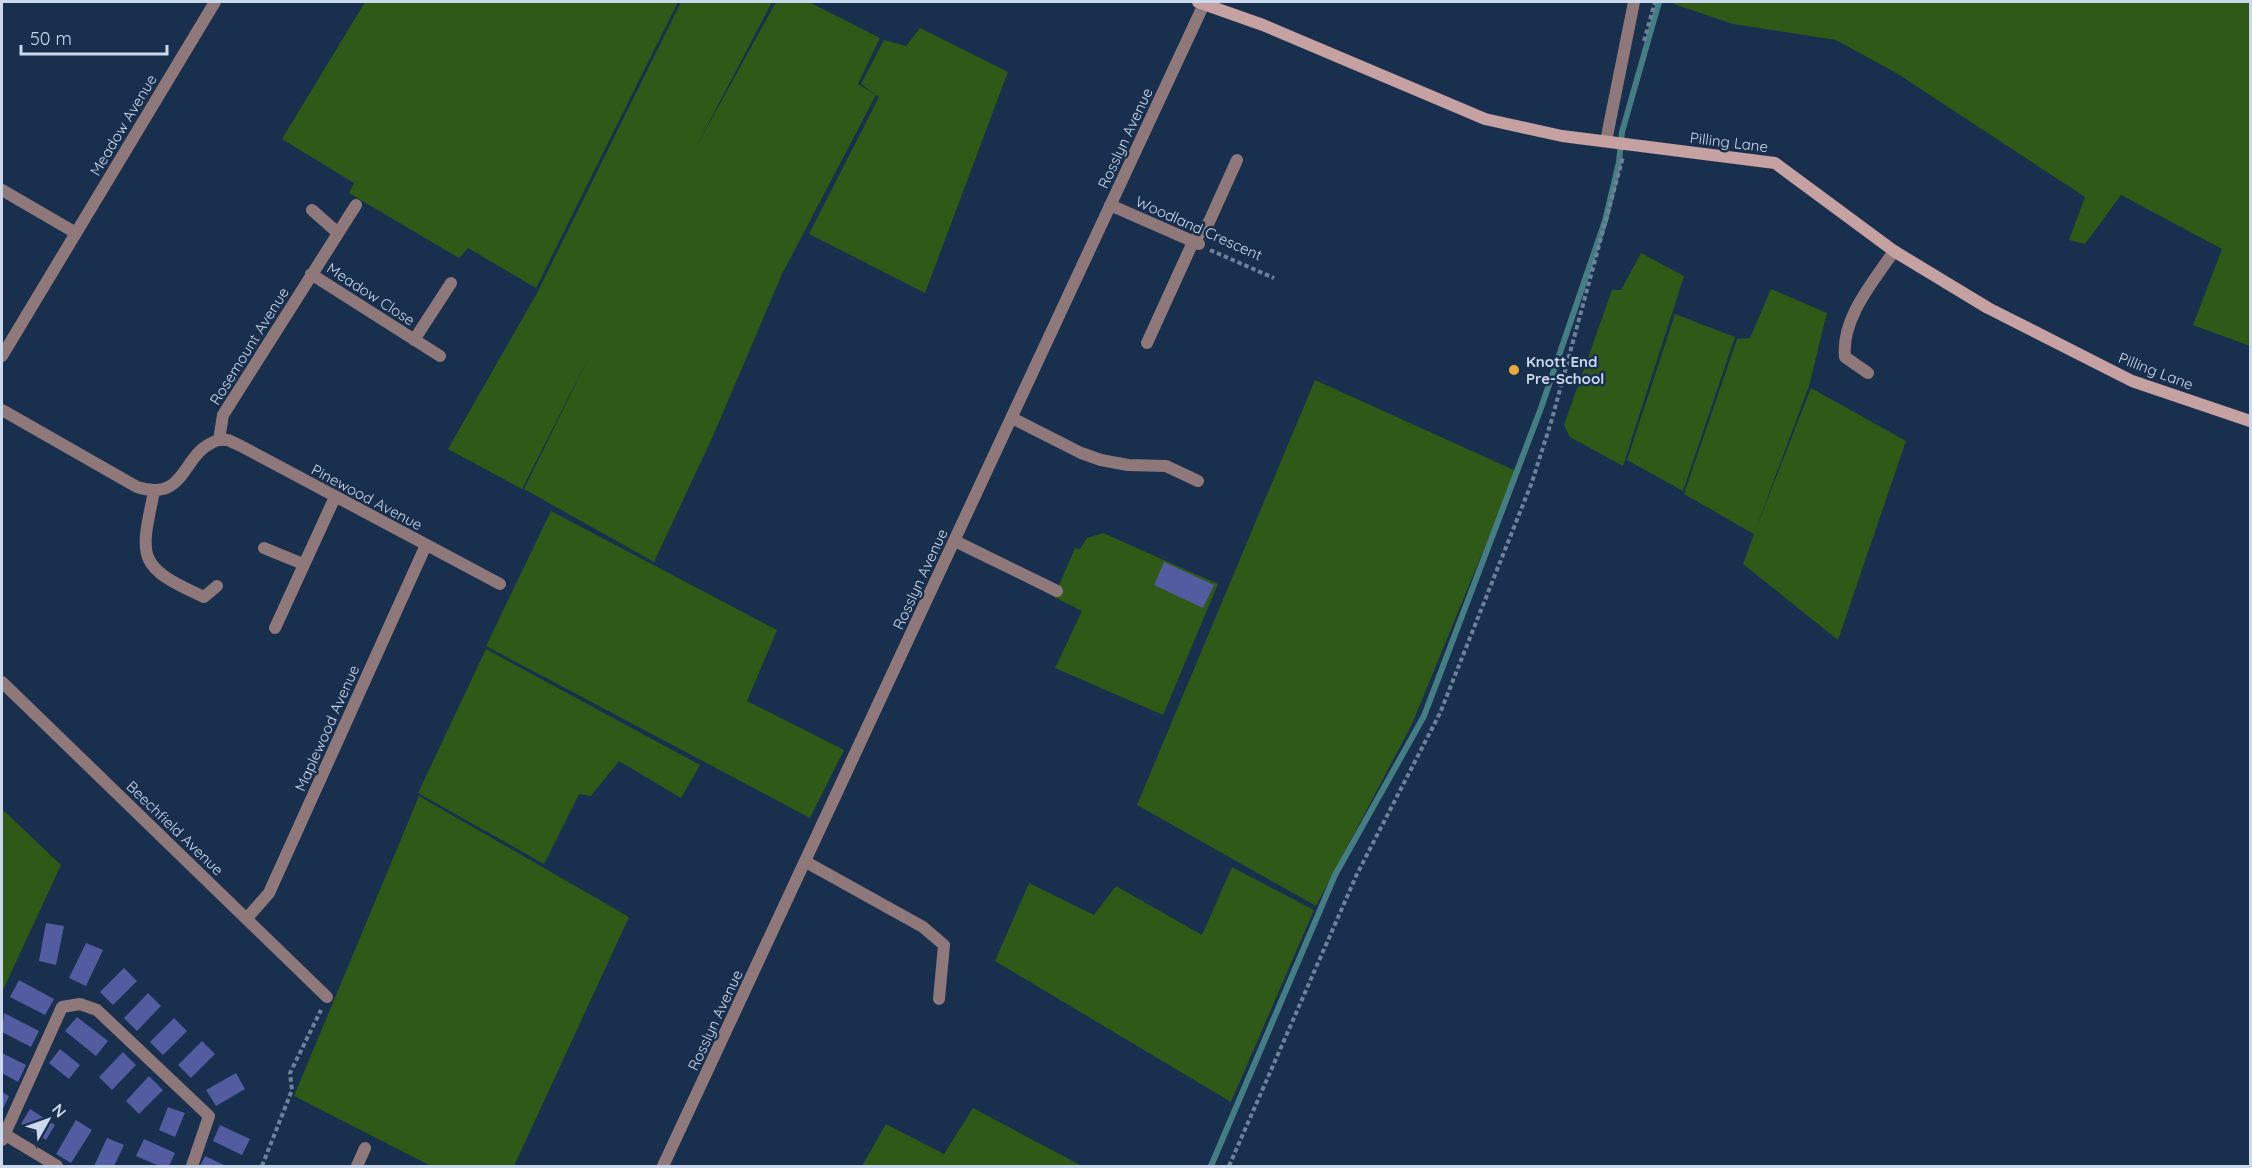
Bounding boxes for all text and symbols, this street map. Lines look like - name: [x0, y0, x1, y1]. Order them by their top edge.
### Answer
- scale bar: [21, 18, 166, 56]
- text: 50 m: [30, 27, 72, 50]
- street label: Meadow Avenue: [85, 71, 161, 179]
- street label: Rosslyn Avenue: [1093, 85, 1157, 191]
- street label: Pilling Lane: [1689, 128, 1769, 156]
- street label: Woodland Crescent: [1133, 192, 1265, 264]
- street label: Meadow Close: [323, 258, 419, 330]
- street label: Rosemount Avenue: [205, 284, 293, 408]
- street label: Pilling Lane: [2116, 348, 2196, 394]
- place label: Knott End Pre-School: [1526, 352, 1604, 388]
- marker: Knott End Pre-School: [1507, 363, 1521, 377]
- street label: Pinewood Avenue: [308, 460, 426, 534]
- street label: Rosslyn Avenue: [888, 526, 952, 632]
- street label: Maplewood Avenue: [291, 662, 363, 794]
- street label: Beechfield Avenue: [122, 777, 228, 879]
- street label: Rosslyn Avenue: [683, 967, 747, 1073]
- north arrow: [18, 1090, 78, 1150]
- text: N: [48, 1099, 71, 1121]

